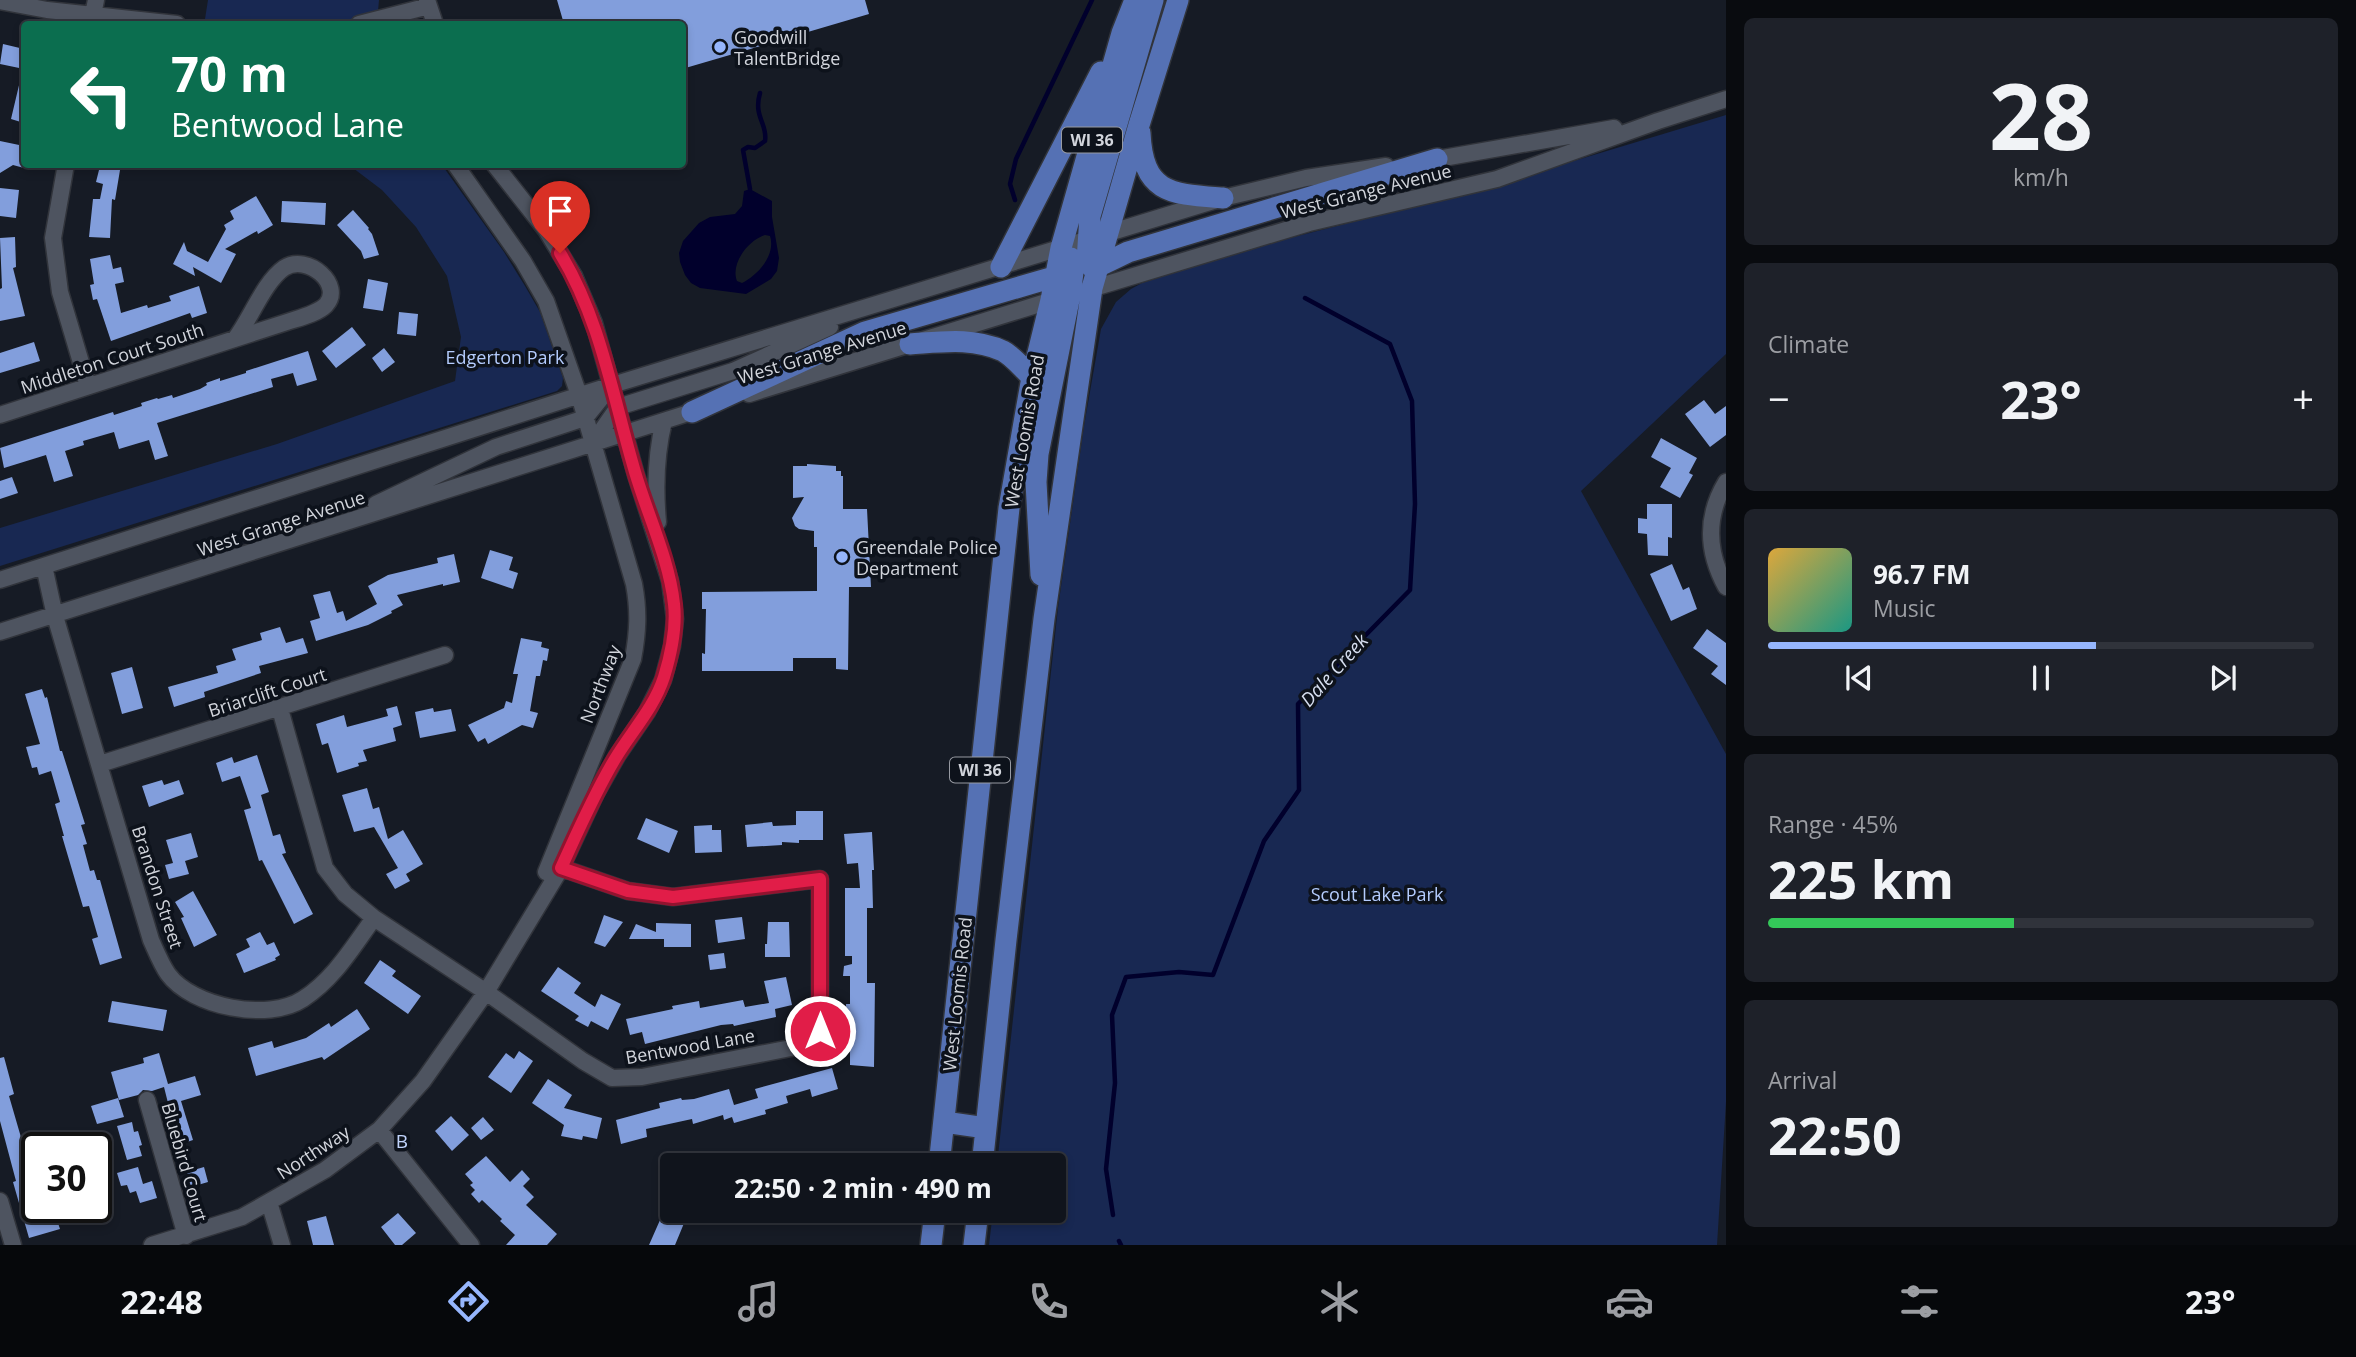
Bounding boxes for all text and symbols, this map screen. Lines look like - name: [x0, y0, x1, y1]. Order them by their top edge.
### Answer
- place label: Goodwill TalentBridge: [734, 25, 840, 70]
- marker: Goodwill TalentBridge: [712, 39, 728, 55]
- text: 70 m: [171, 40, 288, 106]
- icon: left: [56, 49, 147, 140]
- text: 28: [1989, 53, 2093, 177]
- text: Bentwood Lane: [171, 103, 404, 146]
- road number: WI 36: [1062, 128, 1122, 152]
- street label: West Grange Avenue: [1278, 158, 1454, 224]
- text: km/h: [2013, 161, 2069, 193]
- pin: [530, 181, 590, 253]
- icon: arrive: [541, 192, 579, 230]
- street label: West Grange Avenue: [735, 315, 909, 389]
- street label: Middleton Court South: [17, 317, 207, 399]
- text: Climate: [1768, 328, 1849, 360]
- park label: Edgerton Park: [446, 345, 565, 369]
- street label: West Loomis Road: [999, 353, 1049, 509]
- text: 23°: [2000, 363, 2082, 434]
- text: −: [1768, 372, 1790, 424]
- text: +: [2292, 372, 2314, 424]
- street label: West Grange Avenue: [194, 485, 368, 561]
- place label: Greendale Police Department: [856, 535, 998, 580]
- marker: Greendale Police Department: [834, 549, 850, 565]
- text: 96.7 FM: [1873, 556, 1971, 592]
- text: Music: [1873, 592, 1936, 624]
- water label: Dale Creek: [1294, 628, 1374, 712]
- street label: Northway: [574, 640, 626, 727]
- icon: previous: [1840, 659, 1878, 697]
- icon: pause: [2022, 659, 2060, 697]
- icon: next: [2204, 659, 2242, 697]
- street label: Briarclift Court: [205, 662, 329, 722]
- road number: WI 36: [950, 758, 1010, 782]
- text: Range · 45%: [1768, 808, 1898, 840]
- street label: Brandon Street: [127, 822, 189, 952]
- text: 225 km: [1768, 843, 1954, 914]
- park label: Scout Lake Park: [1311, 882, 1444, 906]
- street label: West Loomis Road: [937, 916, 977, 1072]
- position arrow: [783, 994, 857, 1068]
- street label: Bentwood Lane: [623, 1023, 757, 1069]
- text: Arrival: [1768, 1064, 1837, 1096]
- text: 22:50: [1768, 1099, 1902, 1170]
- street label: Bluebird Court: [157, 1100, 213, 1224]
- street label: Northway: [272, 1119, 355, 1184]
- district label: B: [396, 1128, 410, 1154]
- speed limit sign: 30: [21, 1132, 112, 1223]
- text: 22:50 · 2 min · 490 m: [734, 1170, 992, 1206]
- icon: directions: [444, 1277, 493, 1326]
- icon: music: [734, 1277, 783, 1326]
- icon: phone: [1024, 1277, 1073, 1326]
- icon: climate: [1315, 1277, 1364, 1326]
- icon: car: [1605, 1277, 1654, 1326]
- icon: filters: [1895, 1277, 1944, 1326]
- text: 22:48: [121, 1280, 203, 1323]
- text: 23°: [2185, 1280, 2235, 1323]

